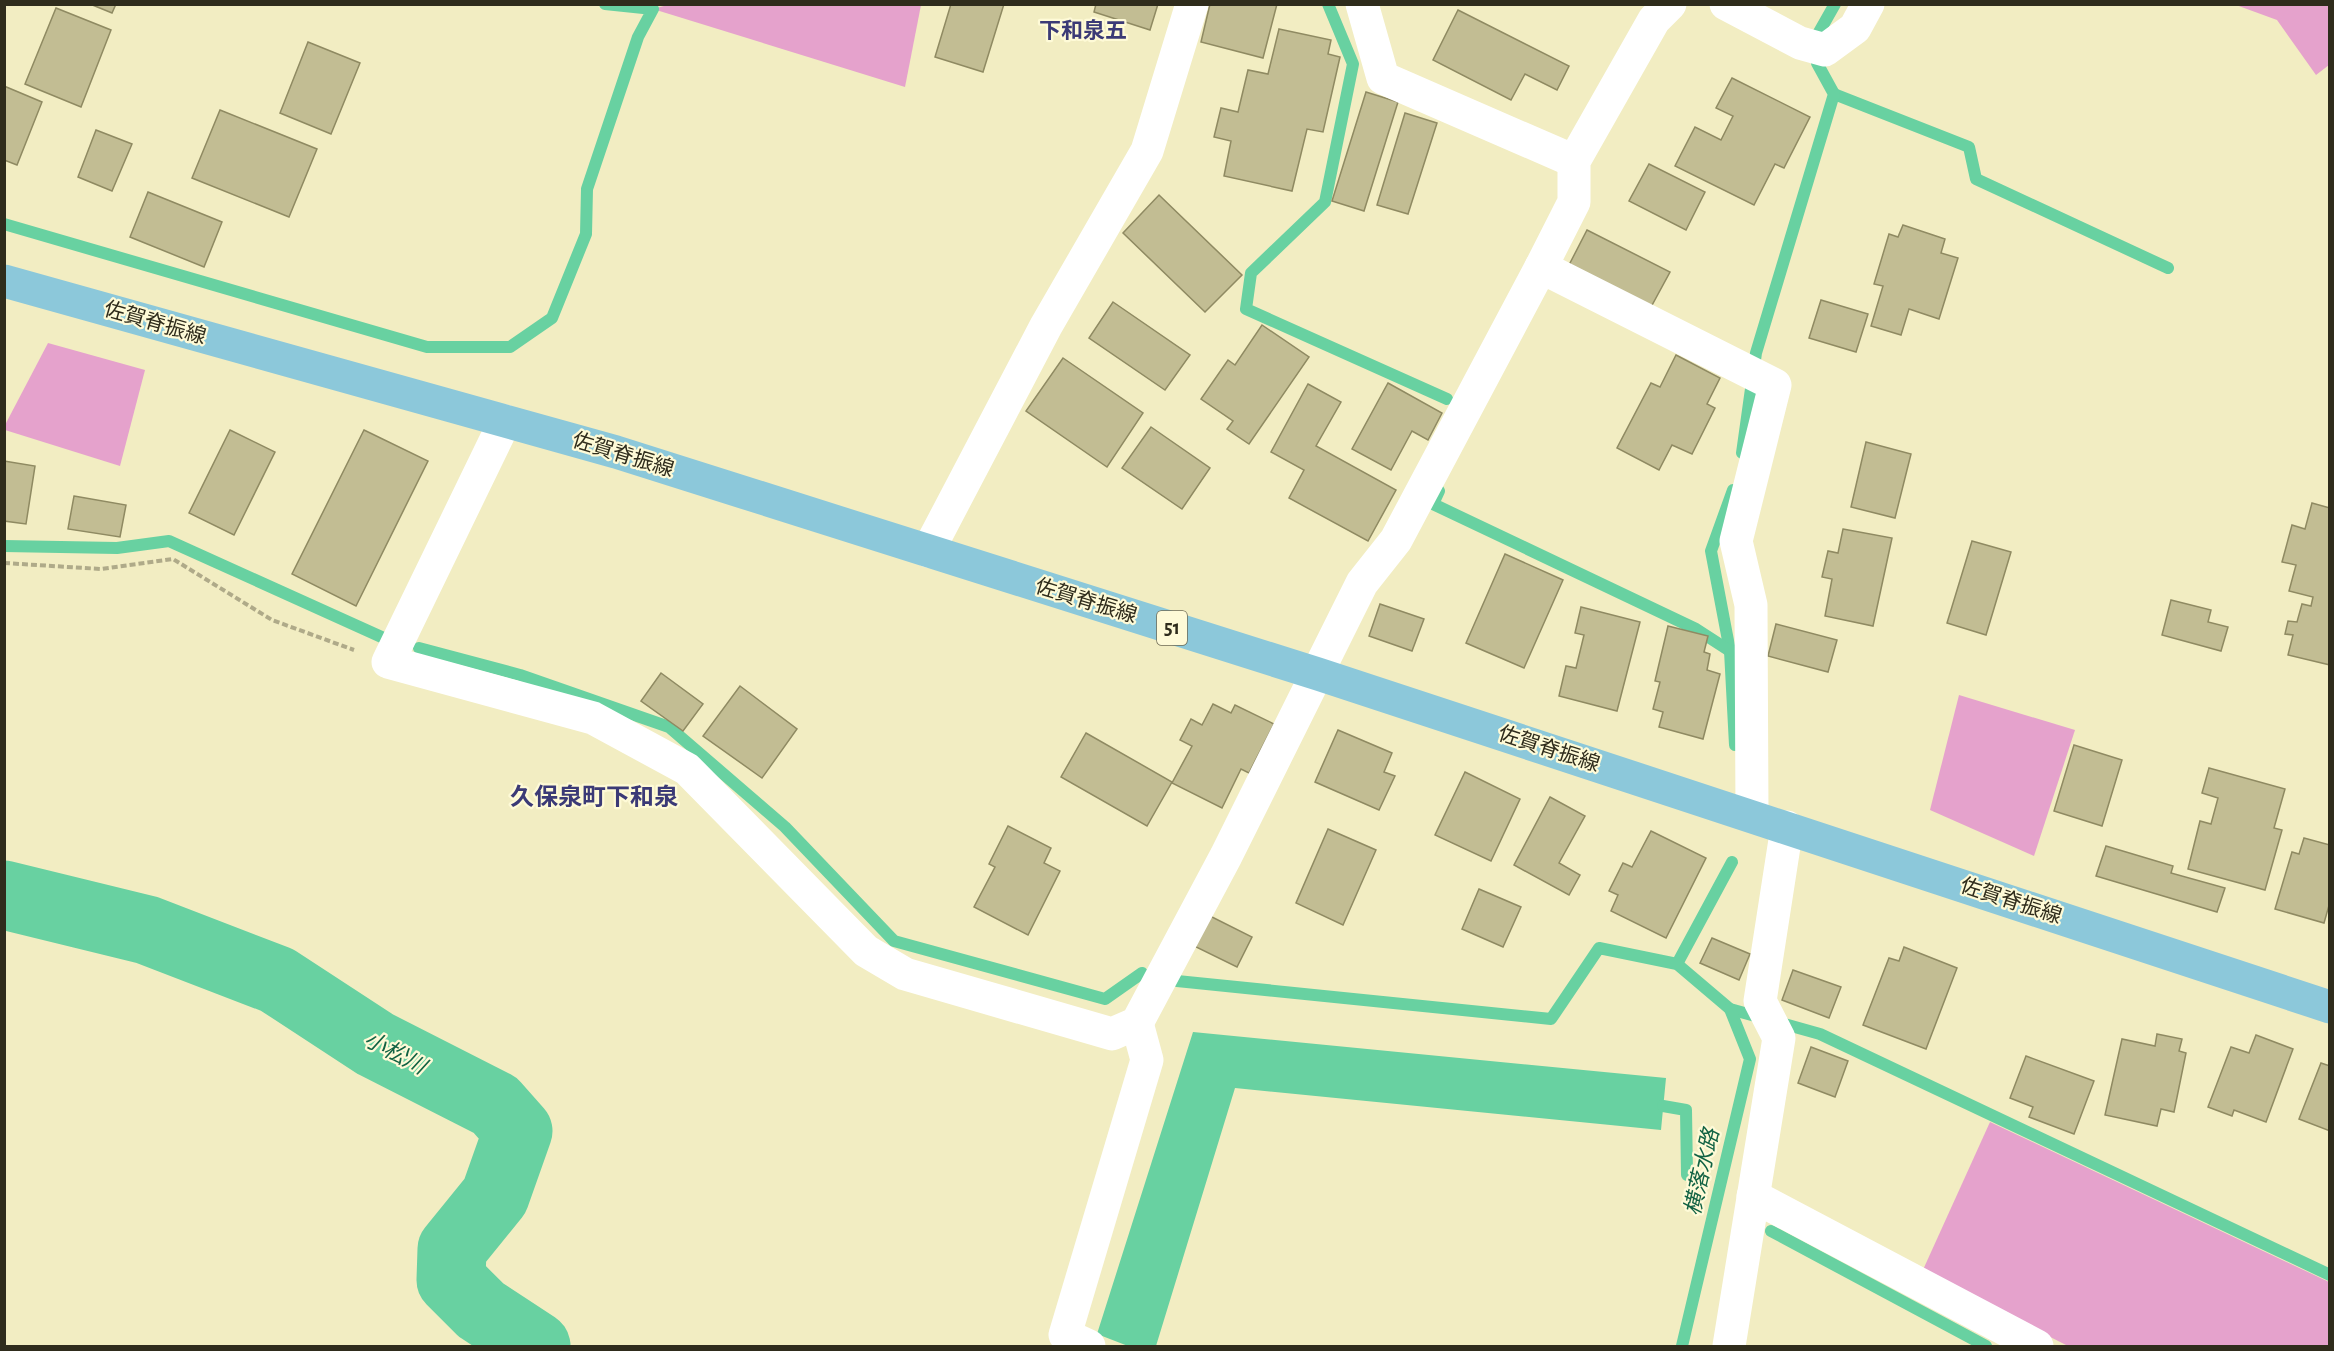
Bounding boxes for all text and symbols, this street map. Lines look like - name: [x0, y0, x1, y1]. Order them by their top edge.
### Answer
- district label: 下和泉五: [1039, 19, 1127, 42]
- street label: 佐賀脊振線: [102, 297, 209, 348]
- street label: 佐賀脊振線: [570, 429, 677, 480]
- street label: 佐賀脊振線: [1033, 575, 1140, 626]
- road number: 51: [1157, 611, 1187, 645]
- street label: 佐賀脊振線: [1496, 722, 1602, 775]
- district label: 久保泉町下和泉: [510, 784, 678, 810]
- street label: 佐賀脊振線: [1958, 874, 2064, 927]
- water label: 小松川: [361, 1027, 432, 1079]
- water label: 横落水路: [1680, 1124, 1723, 1217]

